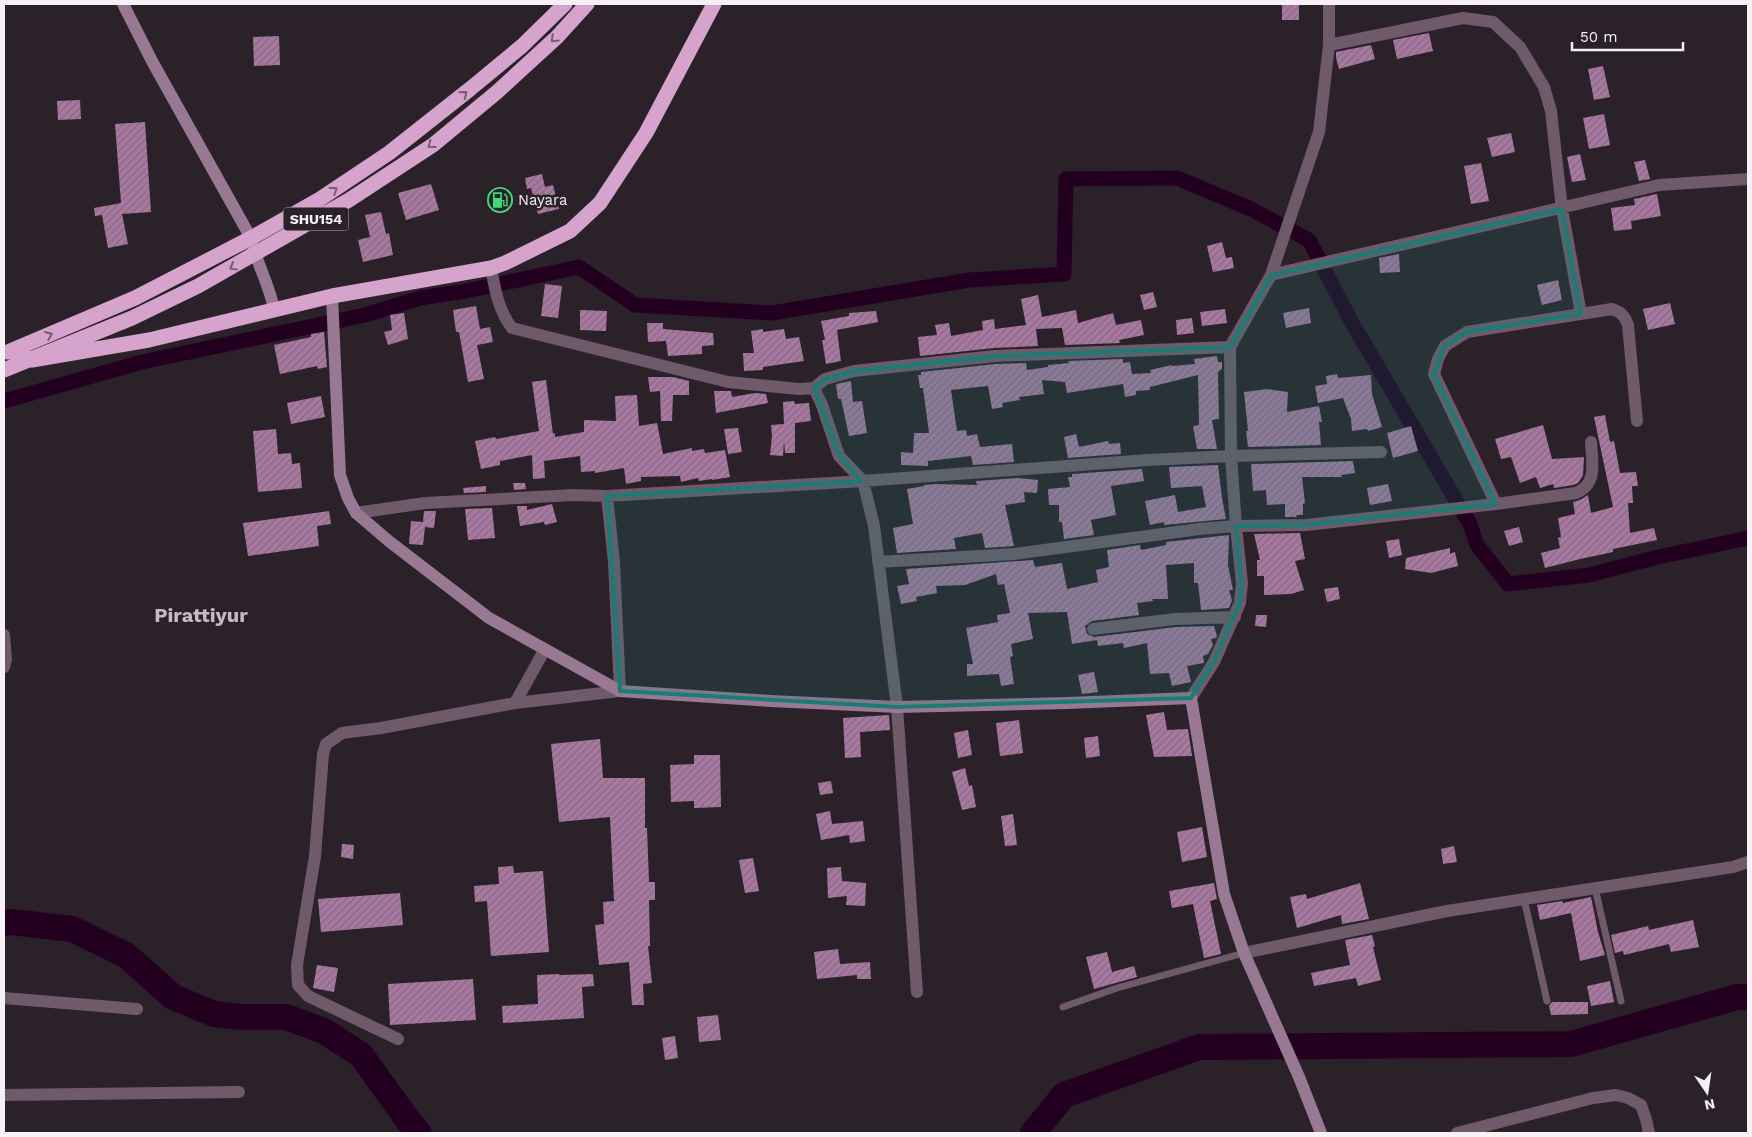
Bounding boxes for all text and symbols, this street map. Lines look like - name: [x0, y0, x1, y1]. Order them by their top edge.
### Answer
- scale bar: [1572, 20, 1683, 52]
- text: 50 m: [1580, 28, 1617, 46]
- one-way arrow: [550, 33, 559, 42]
- one-way arrow: [459, 90, 468, 99]
- one-way arrow: [428, 140, 437, 148]
- one-way arrow: [328, 187, 337, 196]
- fuel station icon: Nayara: [487, 187, 513, 213]
- place label: Nayara: [518, 191, 568, 209]
- road number: SHU154: [284, 208, 348, 230]
- one-way arrow: [229, 261, 238, 271]
- one-way arrow: [44, 331, 53, 341]
- district label: Pirattiyur: [154, 603, 248, 627]
- north arrow: [1682, 1067, 1732, 1117]
- text: N: [1703, 1096, 1717, 1114]

